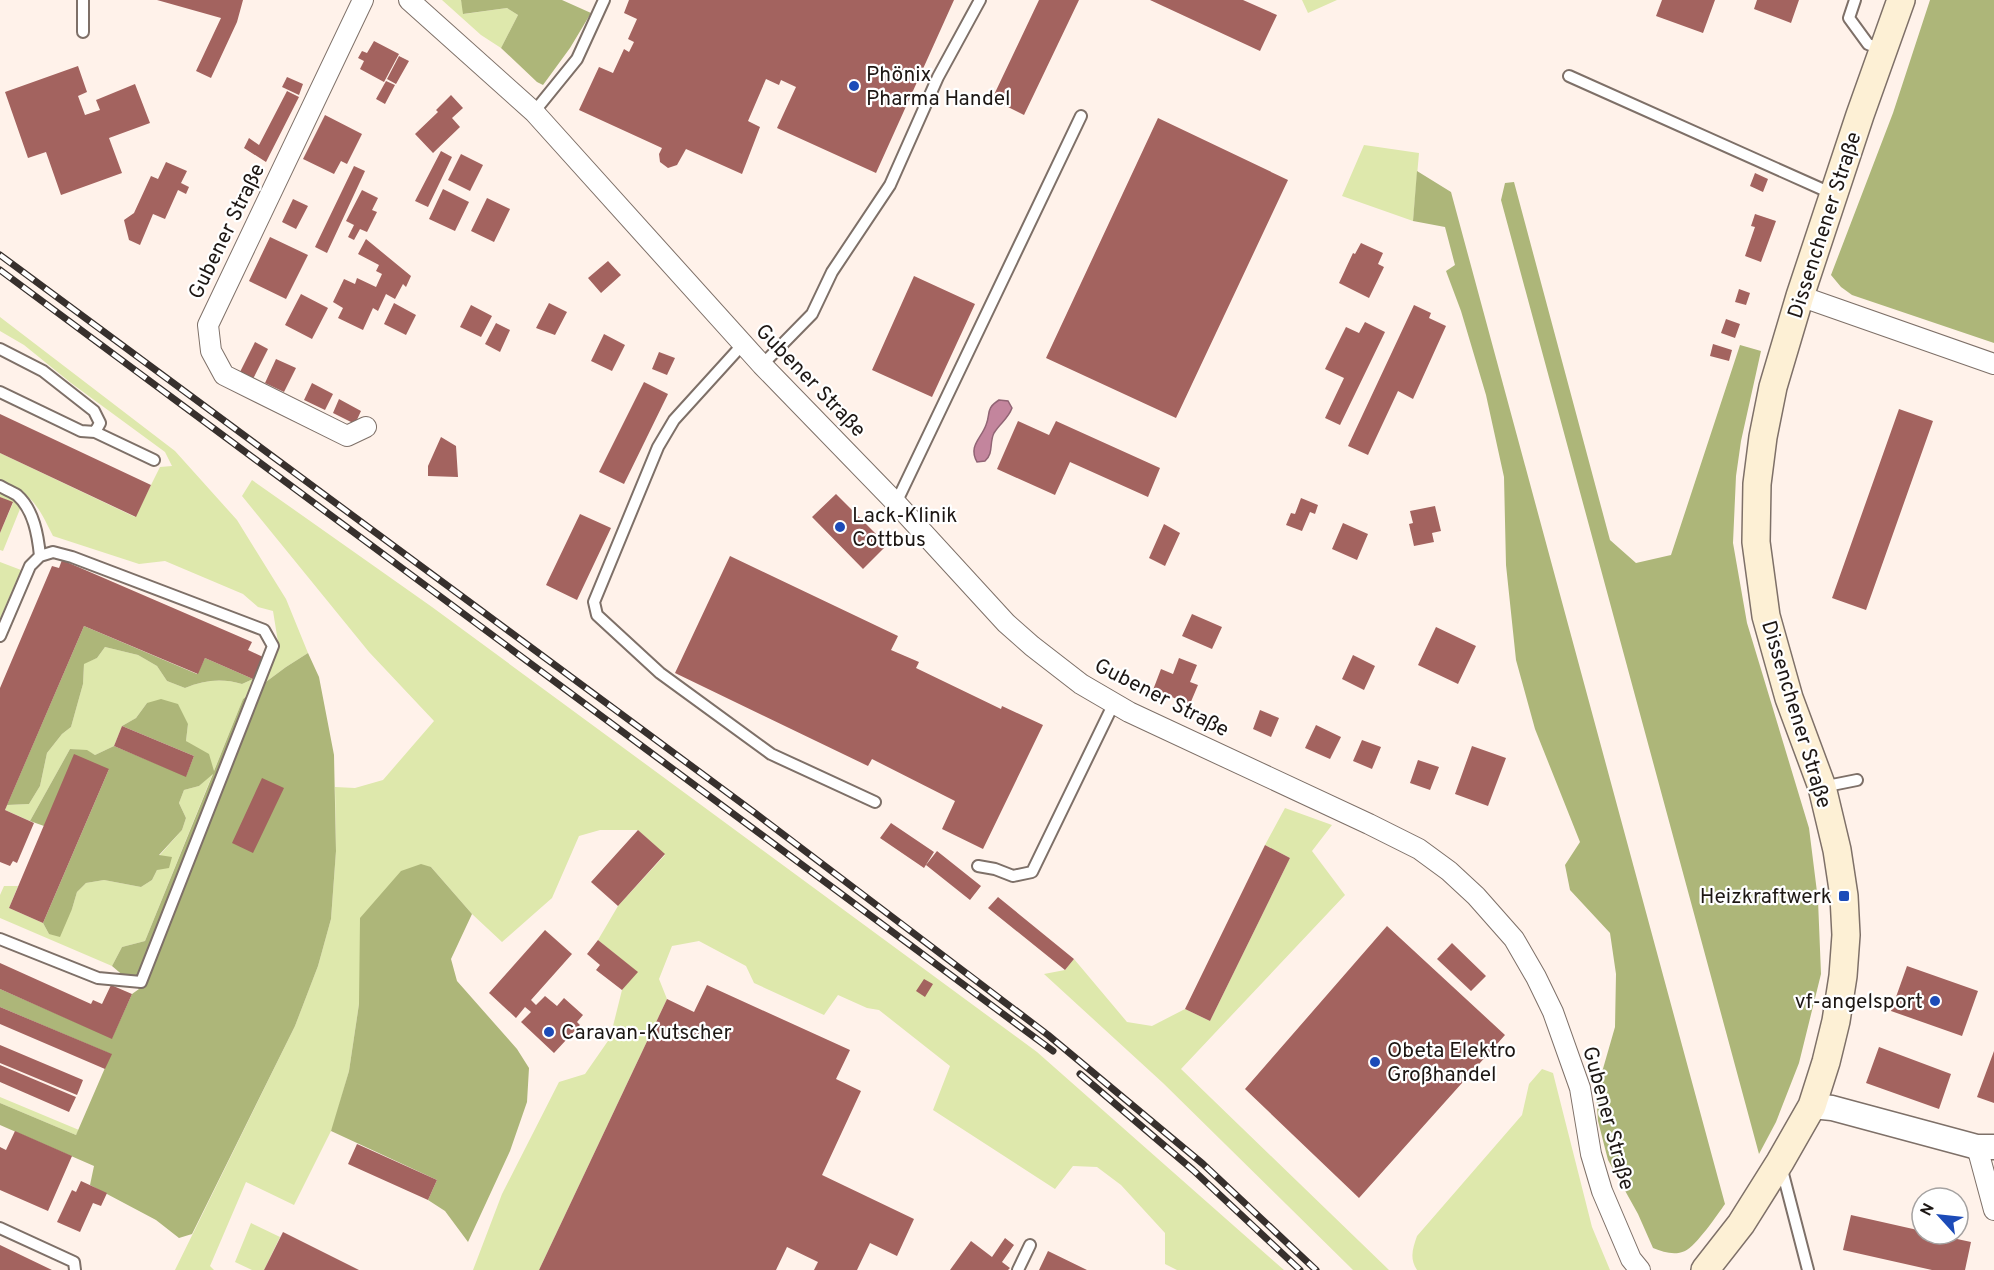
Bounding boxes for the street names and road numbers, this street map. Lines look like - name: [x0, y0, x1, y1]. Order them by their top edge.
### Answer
- street label: Dissenchener Straße: [1782, 129, 1868, 322]
- street label: Gubener Straße: [183, 159, 272, 304]
- street label: Gubener Straße: [749, 318, 871, 444]
- street label: Dissenchener Straße: [1754, 617, 1837, 812]
- street label: Gubener Straße: [1089, 653, 1233, 744]
- street label: Gubener Straße: [1575, 1043, 1640, 1193]

